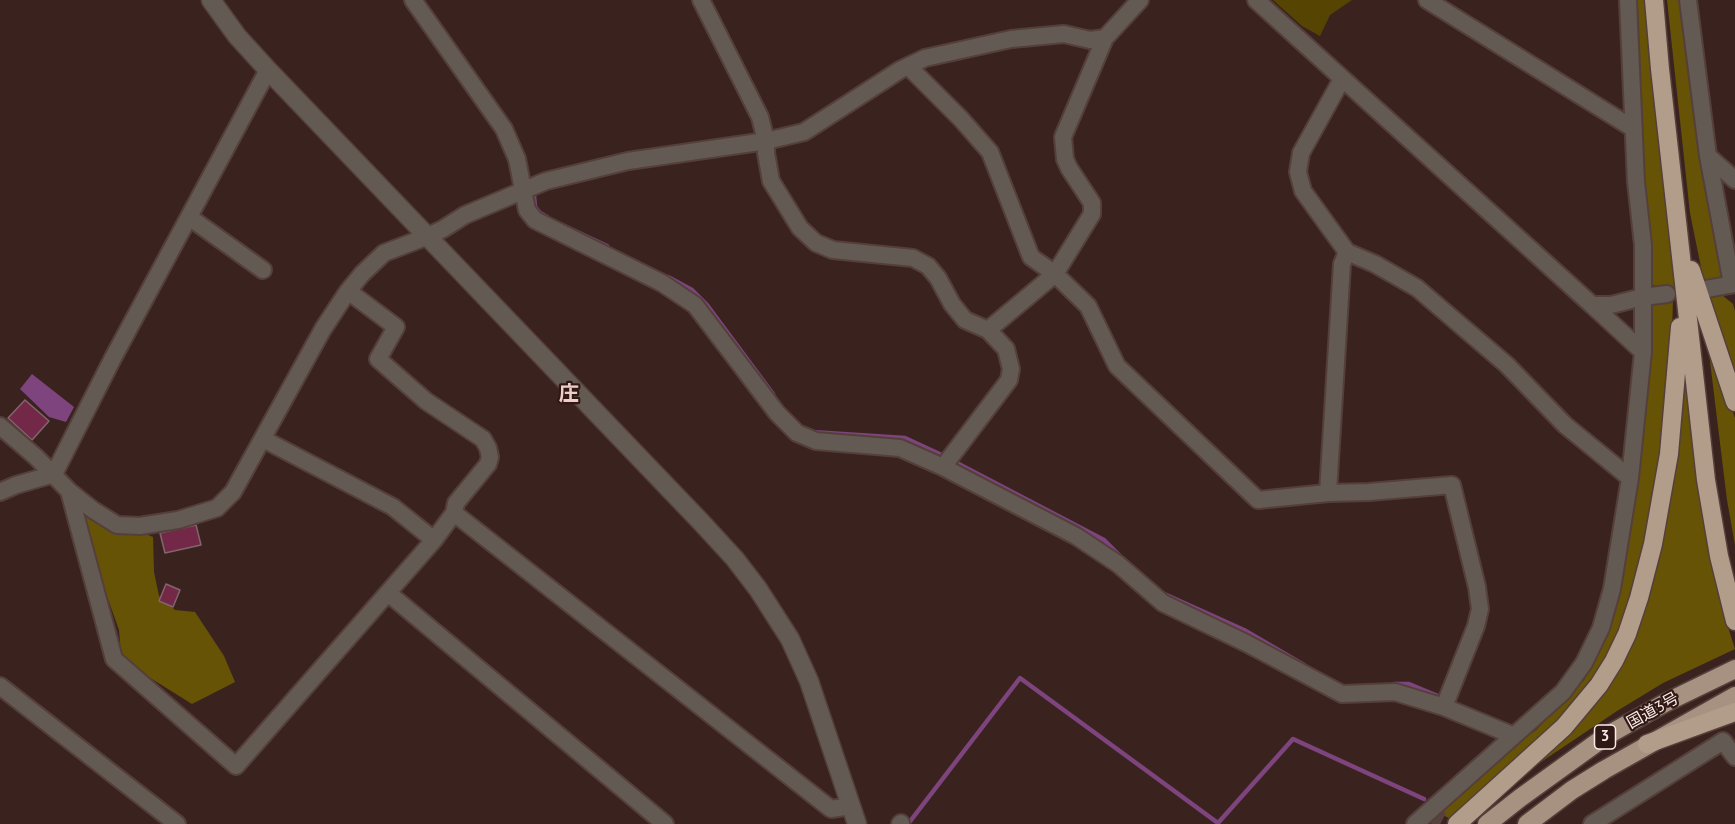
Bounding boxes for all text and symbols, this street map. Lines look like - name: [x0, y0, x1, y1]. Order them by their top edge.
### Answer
- district label: 庄: [559, 382, 579, 406]
- street label: 国道3号: [1624, 689, 1682, 733]
- road number: 3: [1594, 725, 1616, 749]

